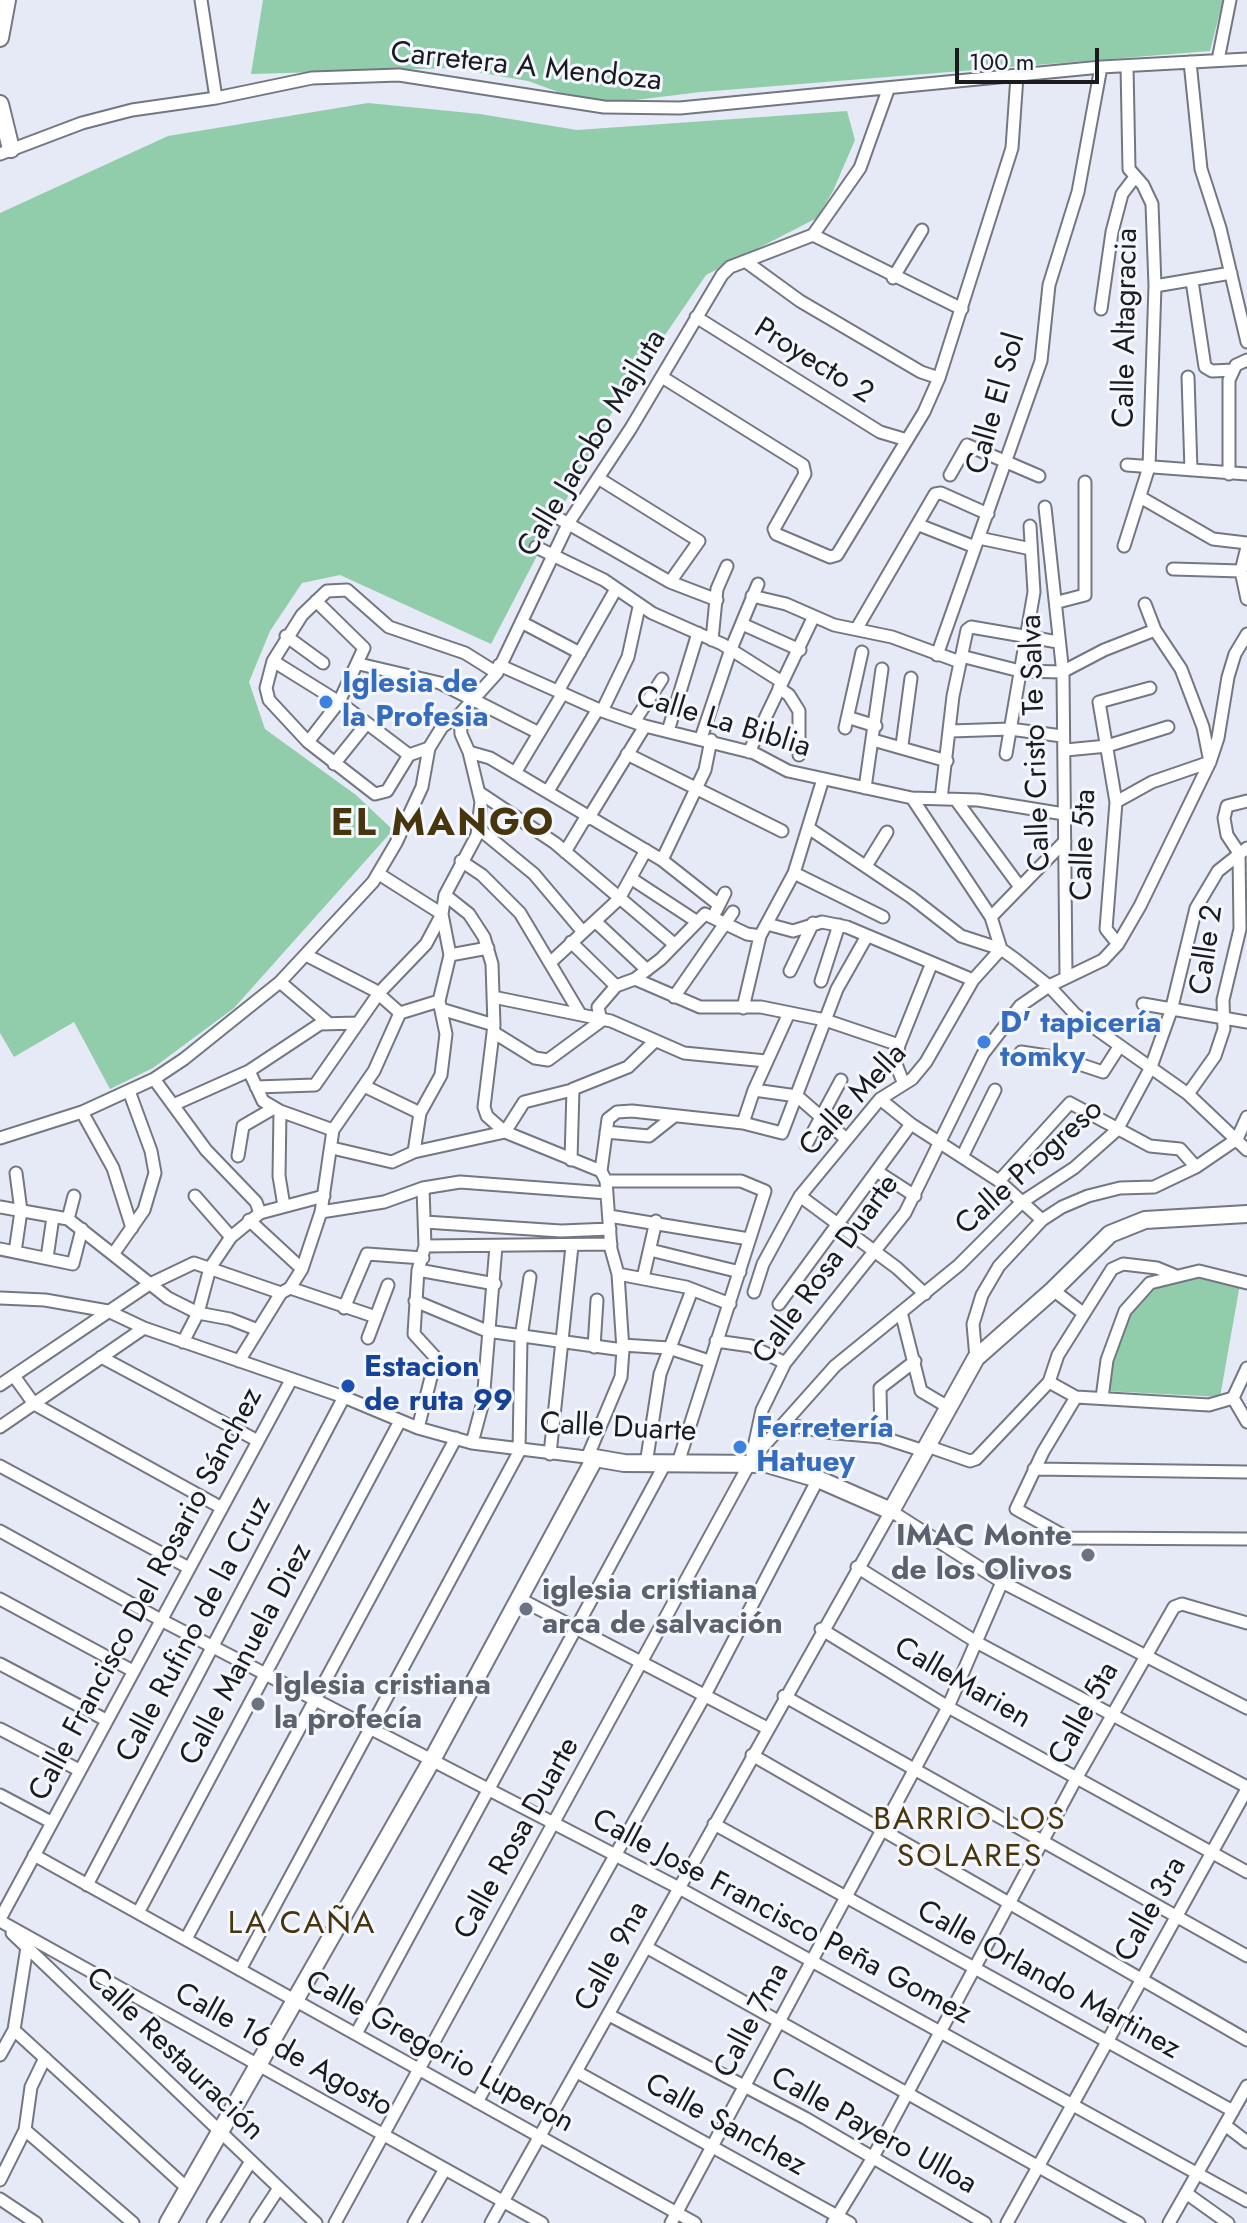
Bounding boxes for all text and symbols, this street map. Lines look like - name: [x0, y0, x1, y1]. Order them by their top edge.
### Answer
- scale bar: [959, 32, 1103, 82]
- street label: Carretera A Mendoza: [389, 36, 663, 100]
- text: 100 m: [969, 44, 1035, 79]
- street label: Calle Altagracia: [1107, 228, 1147, 428]
- street label: Proyecto 2: [747, 311, 879, 413]
- street label: Calle Jacobo Majluta: [511, 324, 675, 564]
- street label: Calle El Sol: [960, 329, 1034, 479]
- street label: Calle Cristo Te Salva: [1015, 614, 1059, 872]
- place label: Iglesia de la Profesia: [342, 667, 489, 738]
- street label: Calle La Biblia: [631, 679, 815, 767]
- marker: Iglesia de la Profesia: [317, 693, 335, 711]
- street label: Calle 5ta: [1065, 789, 1105, 901]
- district label: EL MANGO: [331, 803, 555, 849]
- street label: Calle 2: [1184, 903, 1232, 997]
- place label: D' tapicería tomky: [1000, 1007, 1161, 1078]
- marker: D' tapicería tomky: [975, 1033, 993, 1051]
- street label: Calle Mella: [793, 1037, 915, 1165]
- street label: Calle Progreso: [949, 1092, 1111, 1244]
- street label: Calle Rosa Duarte: [746, 1168, 908, 1372]
- place label: Estacion de ruta 99: [364, 1351, 513, 1422]
- marker: Estacion de ruta 99: [339, 1377, 357, 1395]
- street label: Calle Francisco Del Rosario Sánchez: [23, 1382, 271, 1808]
- street label: Calle Duarte: [539, 1407, 697, 1451]
- place label: Ferretería Hatuey: [756, 1412, 894, 1482]
- marker: Ferretería Hatuey: [731, 1438, 749, 1456]
- street label: Calle Rufino de la Cruz: [110, 1491, 280, 1769]
- place label: IMAC Monte de los Olivos: [891, 1520, 1072, 1590]
- street label: Calle Manuela Diez: [173, 1538, 321, 1772]
- marker: IMAC Monte de los Olivos: [1079, 1546, 1097, 1564]
- place label: iglesia cristiana arca de salvación: [542, 1574, 783, 1644]
- marker: iglesia cristiana arca de salvación: [517, 1600, 535, 1618]
- street label: CalleMarien: [887, 1630, 1037, 1738]
- street label: Calle 5ta: [1042, 1656, 1128, 1772]
- place label: Iglesia cristiana la profecía: [274, 1669, 491, 1740]
- marker: Iglesia cristiana la profecía: [249, 1695, 267, 1713]
- street label: Calle Rosa Duarte: [448, 1732, 588, 1946]
- district label: BARRIO LOS SOLARES: [873, 1802, 1067, 1877]
- street label: Calle Jose Francisco Peña Gomez: [585, 1803, 977, 2033]
- street label: Calle 3ra: [1109, 1851, 1195, 1969]
- street label: Calle Orlando Martinez: [910, 1894, 1186, 2068]
- street label: Calle 9na: [568, 1896, 658, 2018]
- district label: LA CAÑA: [228, 1906, 376, 1944]
- street label: Calle 7ma: [708, 1957, 798, 2085]
- street label: Calle Restauración: [77, 1961, 271, 2149]
- street label: Calle Gregorio Luperon: [298, 1964, 580, 2142]
- street label: Calle 16 de Agosto: [168, 1976, 398, 2126]
- street label: Calle Payero Ulloa: [764, 2061, 982, 2203]
- street label: Calle Sanchez: [638, 2067, 812, 2185]

